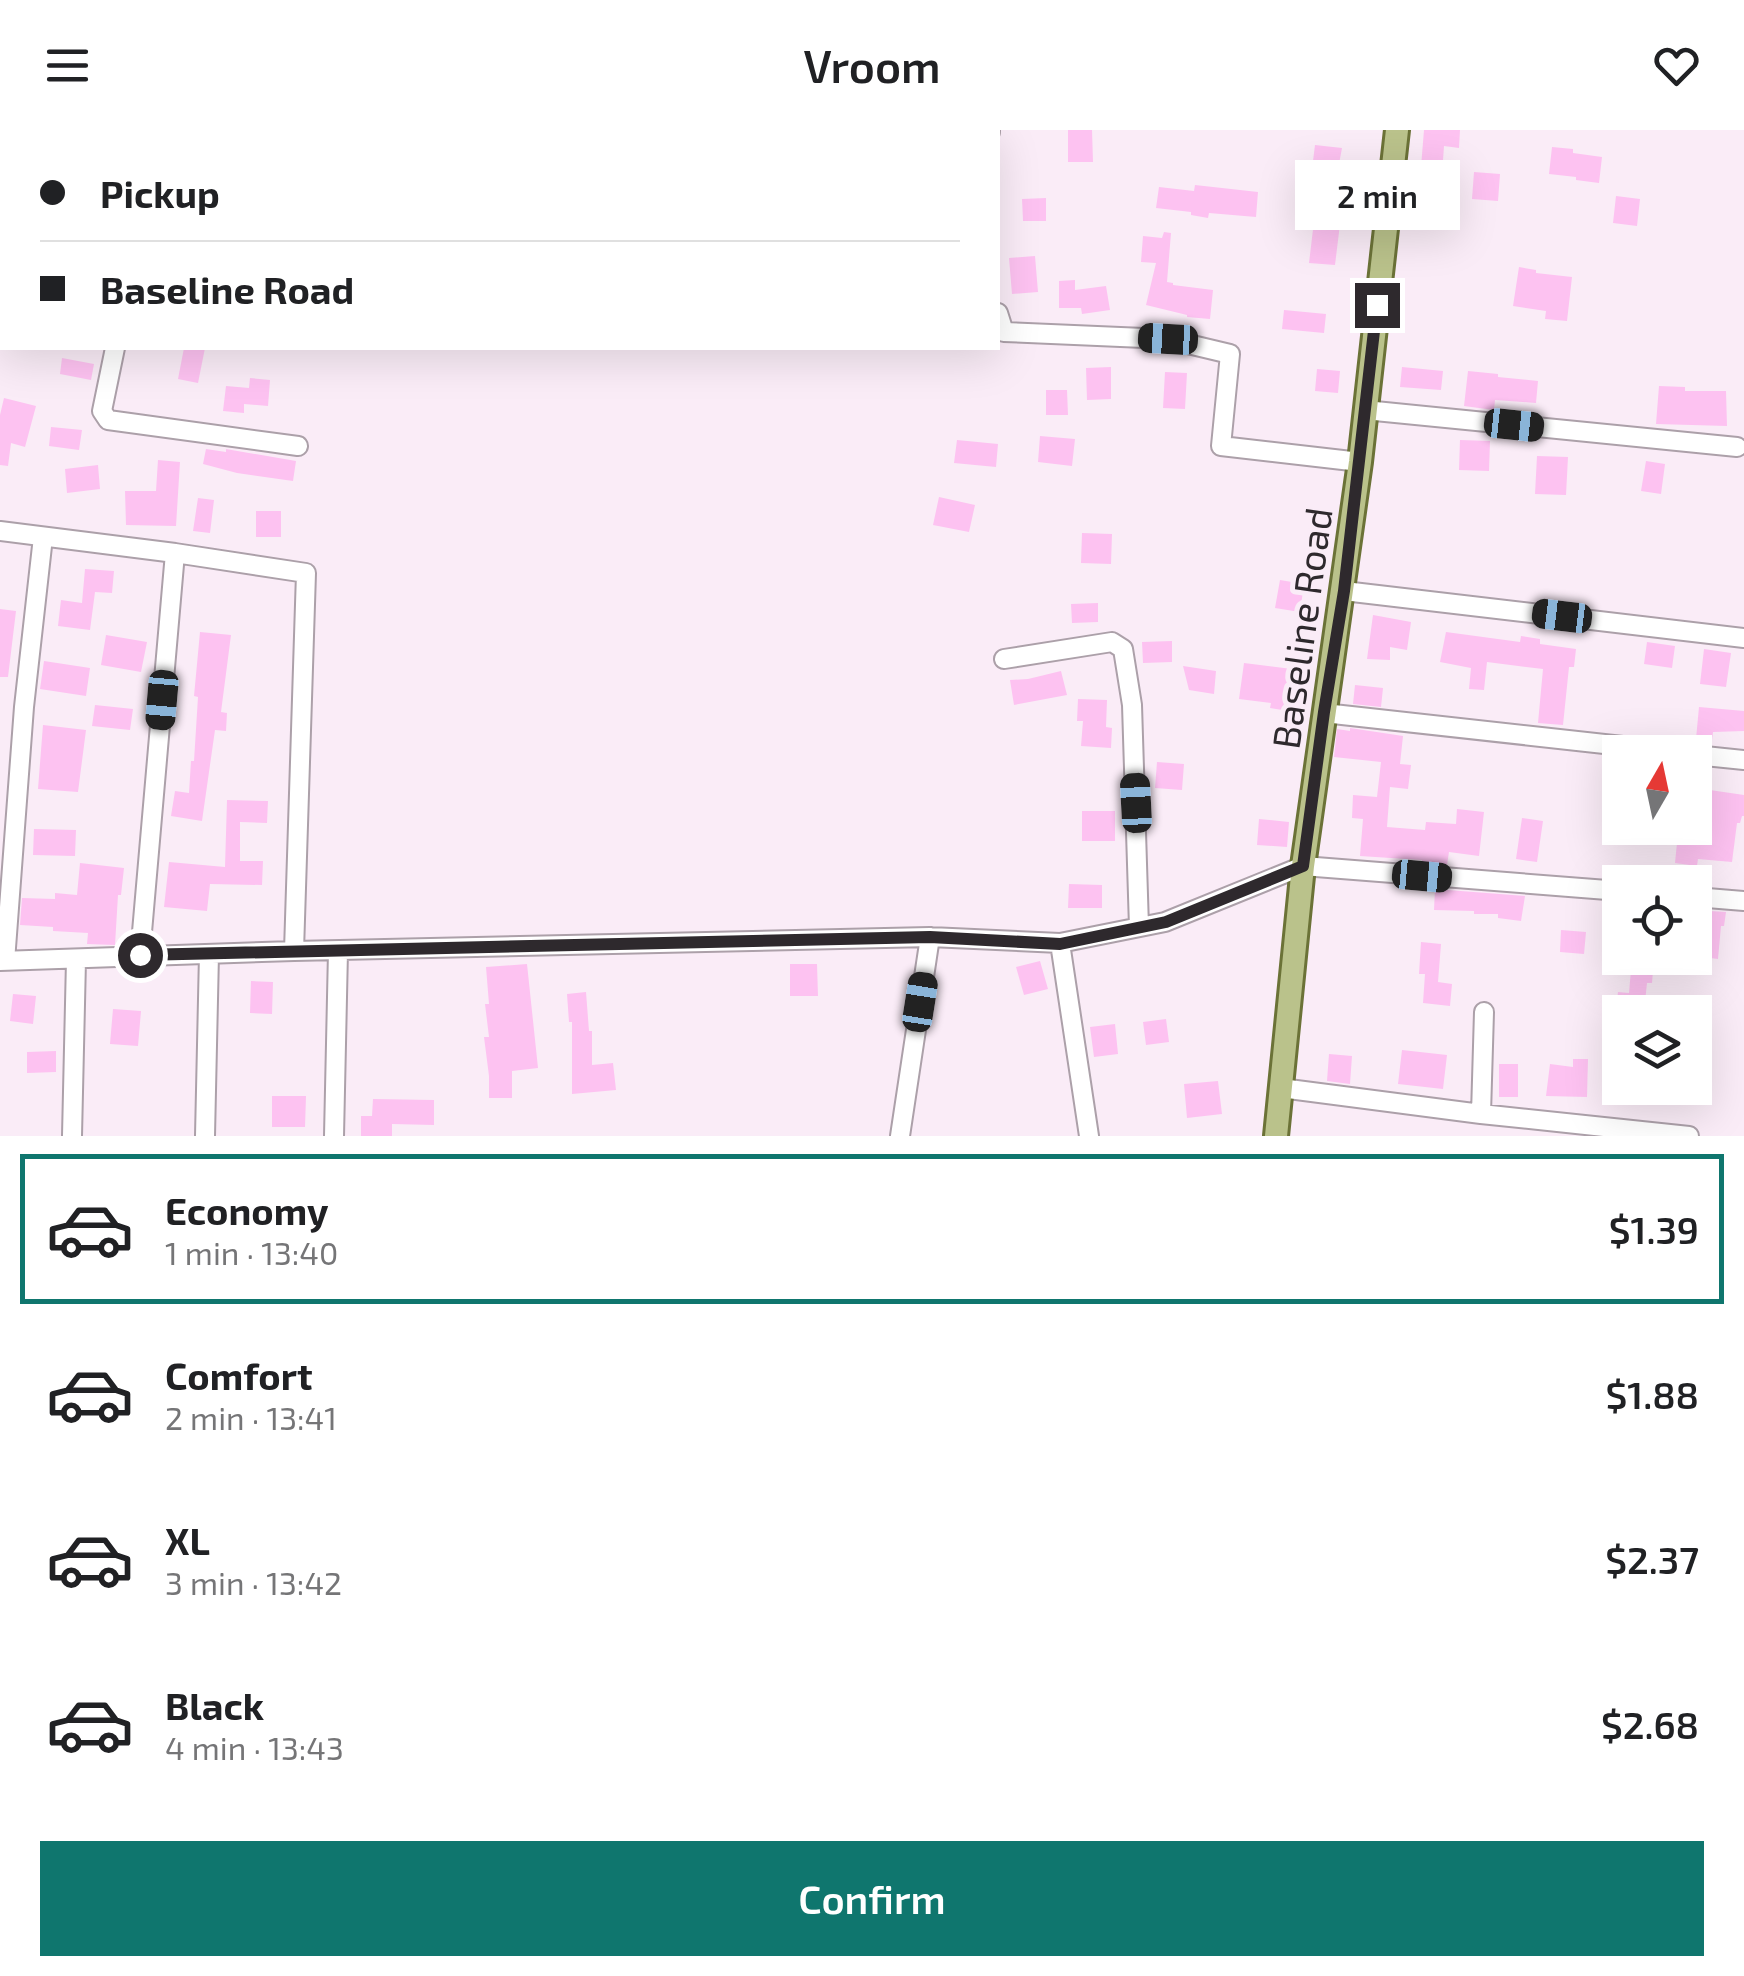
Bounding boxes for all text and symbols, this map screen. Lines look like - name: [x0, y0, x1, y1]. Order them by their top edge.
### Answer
- icon: menu: [40, 38, 95, 93]
- text: Vroom: [803, 38, 941, 92]
- icon: heart: [1649, 38, 1704, 93]
- callout: 2 min: [1294, 160, 1460, 230]
- text: Pickup: [100, 170, 220, 216]
- text: 2 min: [1337, 176, 1418, 214]
- text: Baseline Road: [100, 266, 354, 312]
- route end: [1355, 283, 1400, 328]
- car: [1137, 322, 1199, 356]
- car: [1483, 407, 1545, 443]
- street label: Baseline Road: [1261, 504, 1341, 752]
- car: [1530, 597, 1594, 635]
- car: [144, 669, 180, 731]
- north arrow: [1602, 735, 1712, 845]
- map controls: [1602, 735, 1712, 1105]
- car: [1119, 772, 1153, 834]
- car: [1391, 858, 1453, 894]
- button: locate: [1602, 865, 1712, 975]
- route start: [118, 933, 163, 978]
- car: [900, 970, 940, 1034]
- button: layers: [1602, 995, 1712, 1105]
- icon: car: [45, 1184, 135, 1274]
- text: Economy: [165, 1187, 329, 1233]
- text: $1.39: [1609, 1206, 1699, 1252]
- text: 1 min · 13:40: [165, 1233, 338, 1271]
- icon: car: [45, 1349, 135, 1439]
- text: Comfort: [165, 1352, 313, 1398]
- text: $1.88: [1605, 1371, 1699, 1417]
- text: 2 min · 13:41: [165, 1398, 337, 1436]
- icon: car: [45, 1514, 135, 1604]
- text: XL: [165, 1517, 210, 1563]
- text: $2.37: [1605, 1536, 1699, 1582]
- text: 3 min · 13:42: [165, 1563, 342, 1601]
- icon: car: [45, 1679, 135, 1769]
- text: Black: [165, 1682, 264, 1728]
- text: $2.68: [1601, 1701, 1699, 1747]
- text: 4 min · 13:43: [165, 1728, 344, 1766]
- button: Confirm: [40, 1841, 1704, 1956]

